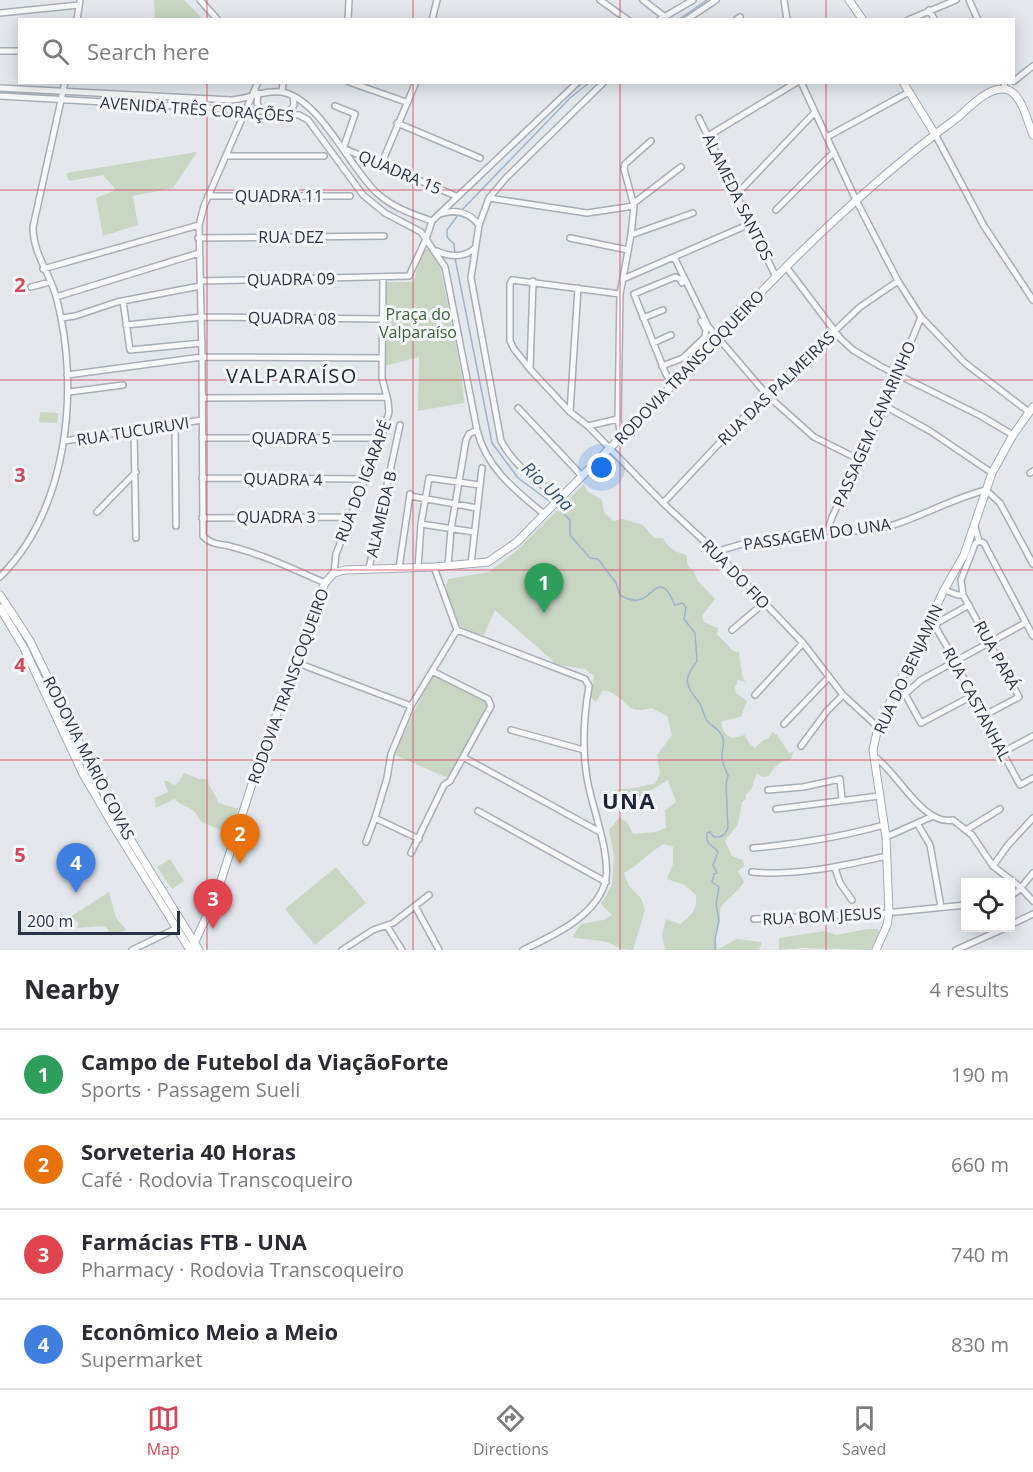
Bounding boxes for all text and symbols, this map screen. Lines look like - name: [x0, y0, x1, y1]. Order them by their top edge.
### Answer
- search box: [18, 18, 1015, 84]
- icon: search: [39, 35, 72, 68]
- text: Search here: [87, 36, 210, 66]
- street label: AVENIDA TRÊS CORAÇÕES: [99, 91, 295, 127]
- street label: ALAMEDA SANTOS: [698, 130, 778, 264]
- street label: QUADRA 15: [355, 145, 445, 199]
- street label: QUADRA 11: [235, 185, 323, 207]
- street label: RUA DEZ: [258, 226, 324, 248]
- street label: QUADRA 09: [247, 267, 335, 291]
- text: 2: [14, 271, 26, 298]
- street label: RODOVIA TRANSCOQUEIRO: [609, 285, 769, 449]
- park label: Praça do Valparaíso: [379, 303, 457, 343]
- street label: QUADRA 08: [248, 306, 336, 330]
- street label: RUA DAS PALMEIRAS: [713, 326, 840, 450]
- street label: PASSAGEM CANARINHO: [827, 338, 921, 510]
- district label: VALPARAÍSO: [226, 362, 358, 389]
- street label: RUA TUCURUVI: [75, 411, 191, 451]
- street label: RUA DO IGARAPÉ: [330, 417, 396, 545]
- street label: QUADRA 5: [251, 427, 331, 449]
- your location: [587, 453, 616, 482]
- water label: Rio Una: [517, 456, 579, 516]
- text: 3: [14, 461, 26, 488]
- street label: QUADRA 4: [243, 467, 323, 491]
- street label: ALAMEDA B: [360, 469, 402, 559]
- street label: QUADRA 3: [236, 506, 316, 528]
- street label: PASSAGEM DO UNA: [742, 513, 893, 555]
- street label: RUA DO FIO: [697, 534, 775, 614]
- pin: 1: [524, 564, 564, 613]
- street label: RODOVIA TRANSCOQUEIRO: [242, 585, 334, 787]
- street label: RUA DO BENJAMIN: [868, 601, 948, 737]
- street label: RUA PARÁ: [969, 617, 1025, 694]
- street label: RUA CASTANHAL: [938, 643, 1016, 765]
- text: 4: [14, 651, 26, 678]
- street label: RODOVIA MÁRIO COVAS: [38, 672, 140, 844]
- district label: UNA: [602, 785, 656, 815]
- pin: 2: [220, 814, 260, 864]
- text: 5: [14, 841, 26, 868]
- pin: 4: [56, 844, 96, 893]
- map controls: [961, 878, 1015, 932]
- button: locate: [961, 878, 1015, 932]
- pin: 3: [194, 880, 232, 929]
- street label: RUA BOM JESUS: [762, 902, 882, 930]
- scale bar: [18, 908, 180, 936]
- text: 200 m: [27, 910, 73, 932]
- text: Nearby: [24, 971, 119, 1007]
- text: 4 results: [929, 976, 1009, 1003]
- text: Campo de Futebol da ViaçãoForte: [81, 1046, 449, 1076]
- text: 1: [38, 1061, 49, 1088]
- text: 190 m: [951, 1061, 1009, 1088]
- text: Sports · Passagem Sueli: [81, 1076, 300, 1103]
- text: Sorveteria 40 Horas: [81, 1136, 296, 1166]
- text: 2: [38, 1151, 49, 1178]
- text: 660 m: [951, 1151, 1009, 1178]
- text: Café · Rodovia Transcoqueiro: [81, 1166, 353, 1193]
- text: Farmácias FTB - UNA: [81, 1226, 307, 1256]
- text: 3: [38, 1241, 49, 1268]
- text: 740 m: [951, 1241, 1009, 1268]
- text: Pharmacy · Rodovia Transcoqueiro: [81, 1256, 404, 1283]
- text: Econômico Meio a Meio: [81, 1316, 338, 1346]
- text: 4: [38, 1331, 49, 1358]
- text: 830 m: [951, 1331, 1009, 1358]
- text: Supermarket: [81, 1346, 203, 1373]
- tab: Map: [147, 1402, 180, 1460]
- tab: Directions: [473, 1402, 549, 1460]
- tab: Saved: [842, 1402, 886, 1460]

